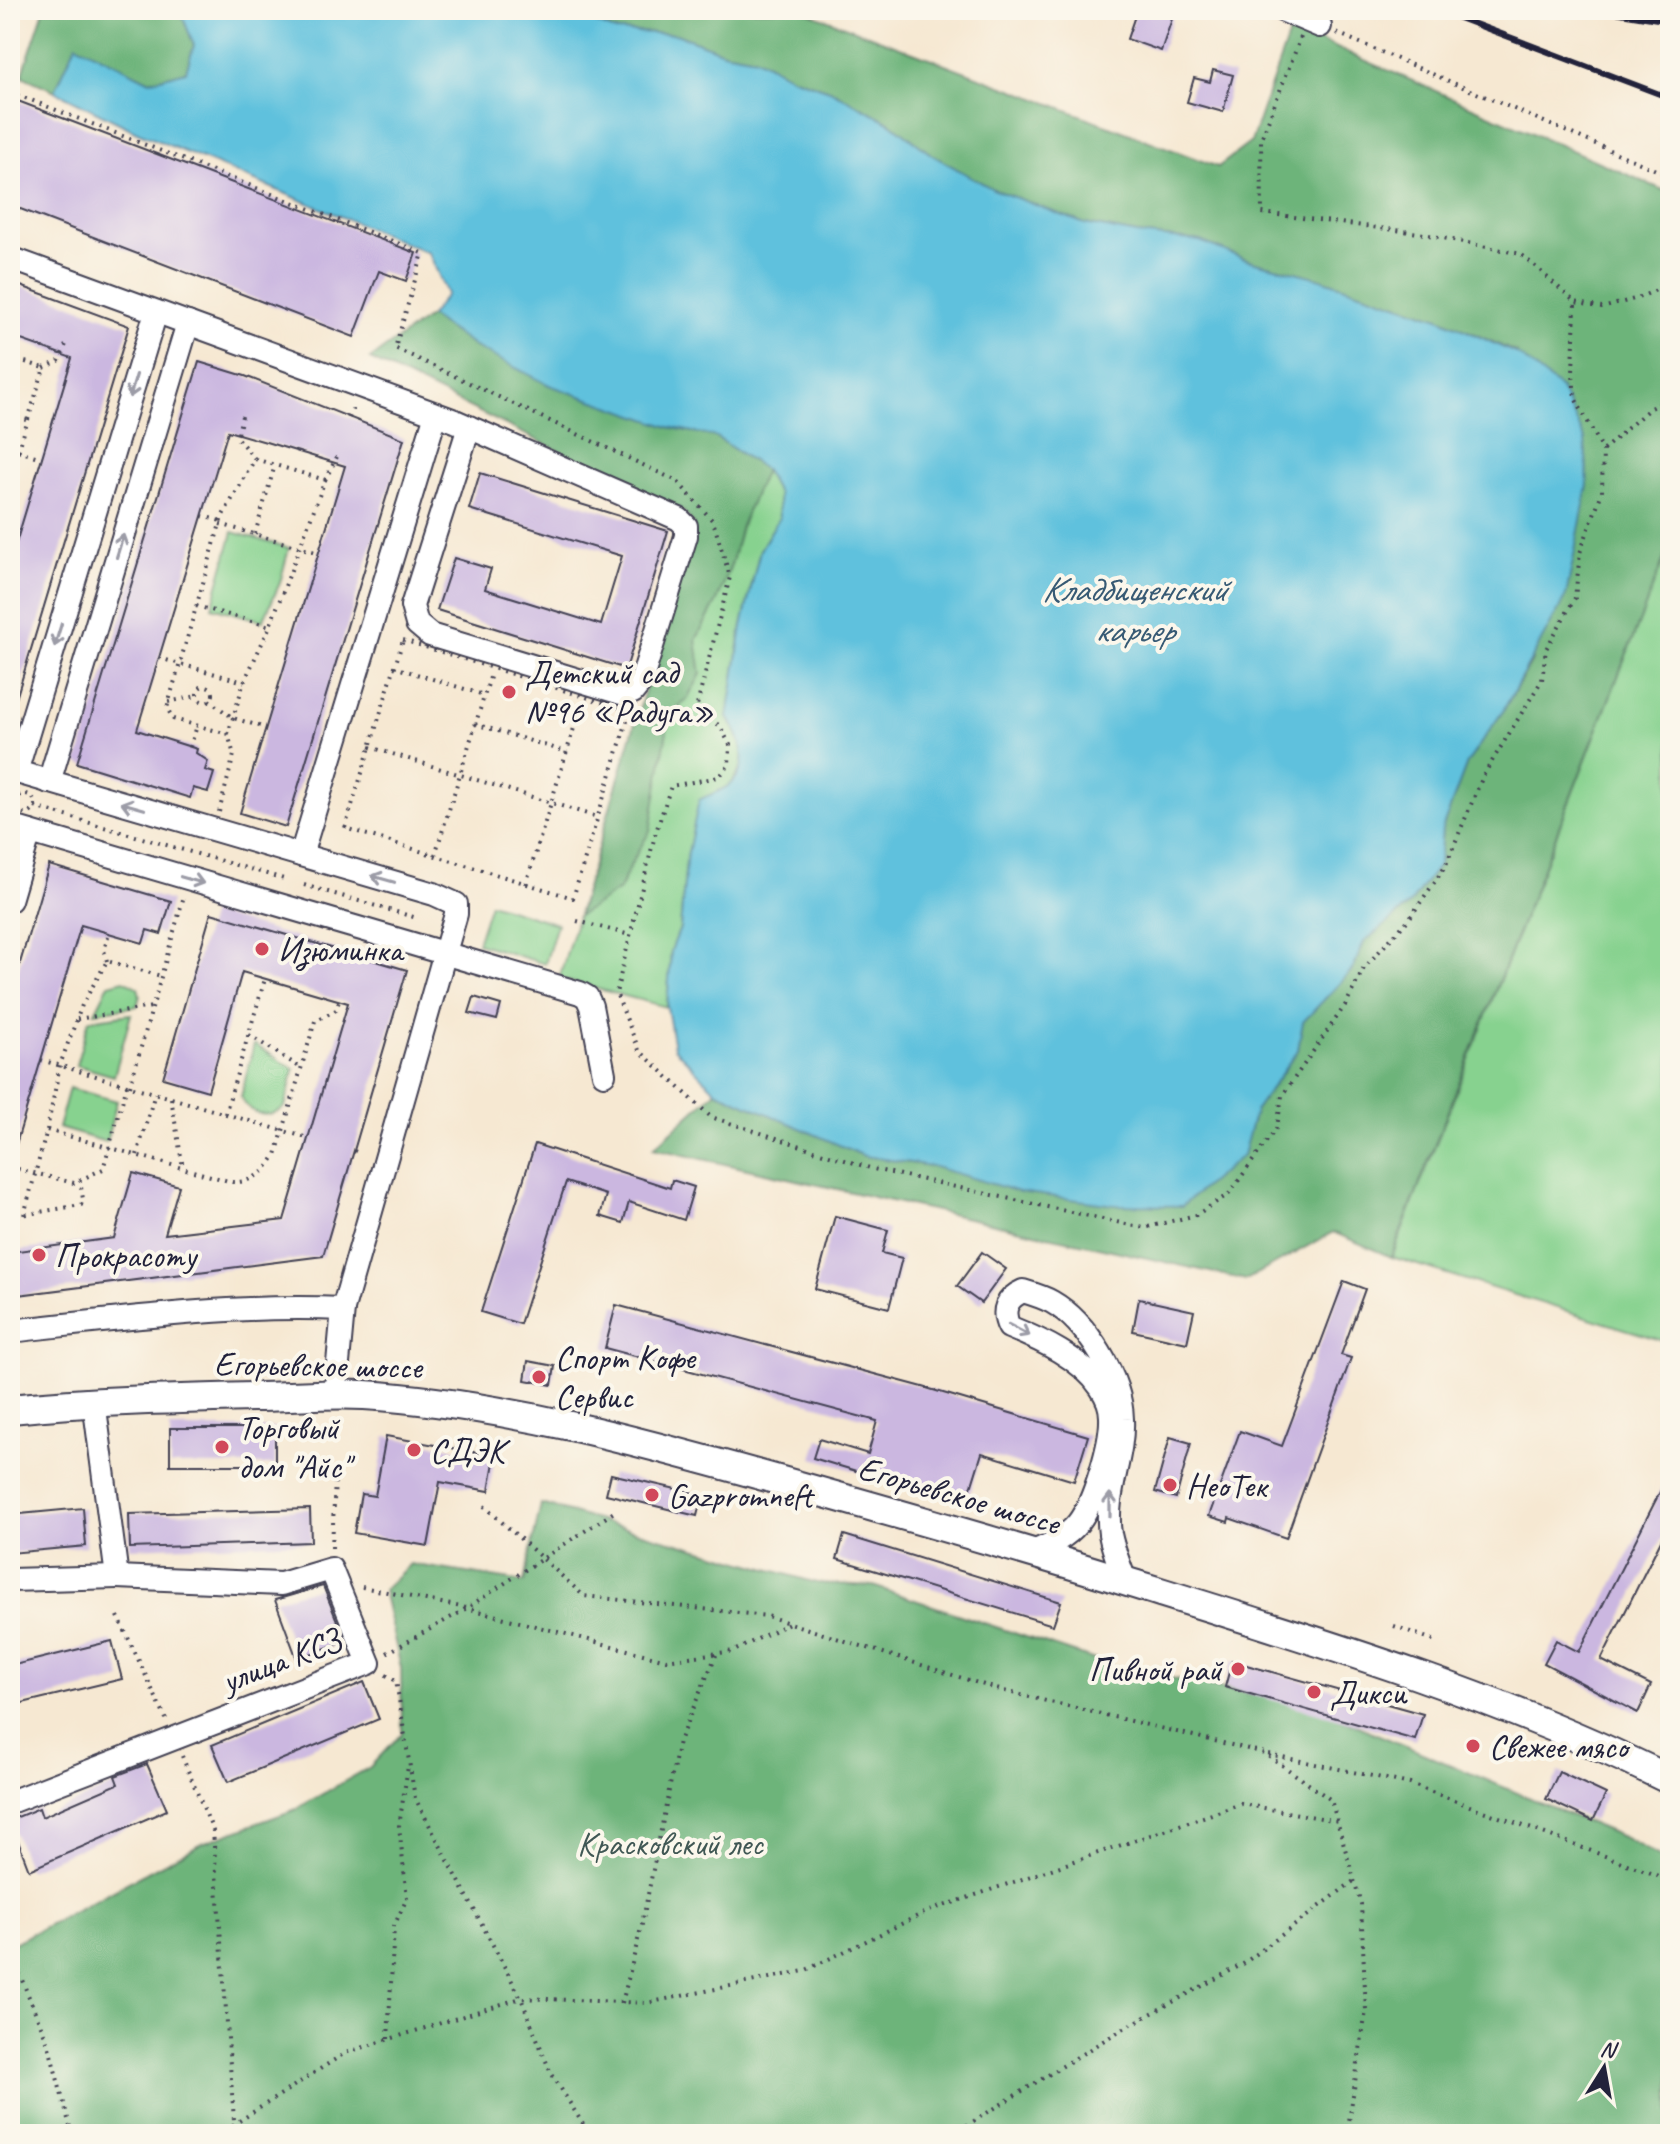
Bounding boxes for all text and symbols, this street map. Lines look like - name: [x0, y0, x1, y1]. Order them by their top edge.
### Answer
- one-way arrow: [125, 373, 140, 399]
- one-way arrow: [113, 534, 128, 560]
- water label: Кладбищенский карьер: [1042, 566, 1233, 653]
- one-way arrow: [50, 622, 65, 648]
- place label: Детский сад №96 «Радуга»: [525, 651, 714, 733]
- marker: Детский сад №96 «Радуга»: [500, 683, 518, 701]
- one-way arrow: [121, 798, 146, 812]
- one-way arrow: [370, 871, 396, 886]
- one-way arrow: [179, 873, 205, 888]
- place label: Изюминка: [278, 928, 405, 971]
- marker: Изюминка: [253, 940, 271, 958]
- place label: Прокрасоту: [55, 1234, 198, 1277]
- marker: Прокрасоту: [30, 1246, 48, 1264]
- one-way arrow: [1007, 1322, 1030, 1338]
- place label: Спорт Кофе Сервис: [555, 1336, 697, 1418]
- street label: Егорьевское шоссе: [214, 1342, 424, 1388]
- marker: Спорт Кофе Сервис: [530, 1368, 548, 1386]
- place label: Торговый дом "Айс": [238, 1406, 356, 1488]
- place label: СДЭК: [430, 1429, 511, 1472]
- marker: Торговый дом "Айс": [213, 1438, 231, 1456]
- marker: СДЭК: [405, 1441, 423, 1459]
- street label: Егорьевское шоссе: [853, 1446, 1066, 1545]
- place label: НеоТек: [1186, 1464, 1270, 1507]
- place label: Gazpromneft: [668, 1474, 816, 1517]
- marker: НеоТек: [1161, 1476, 1179, 1494]
- marker: Gazpromneft: [643, 1486, 661, 1504]
- one-way arrow: [1102, 1492, 1118, 1519]
- street label: улица КСЗ: [213, 1617, 348, 1703]
- place label: Пивной рай: [1089, 1648, 1224, 1691]
- marker: Пивной рай: [1229, 1660, 1247, 1678]
- place label: Дикси: [1330, 1671, 1408, 1714]
- marker: Дикси: [1305, 1683, 1323, 1701]
- place label: Свежее мясо: [1489, 1725, 1632, 1768]
- marker: Свежее мясо: [1464, 1737, 1482, 1755]
- park label: Красковский лес: [577, 1822, 765, 1865]
- north arrow: [1564, 2028, 1644, 2108]
- text: N: [1598, 2034, 1620, 2065]

